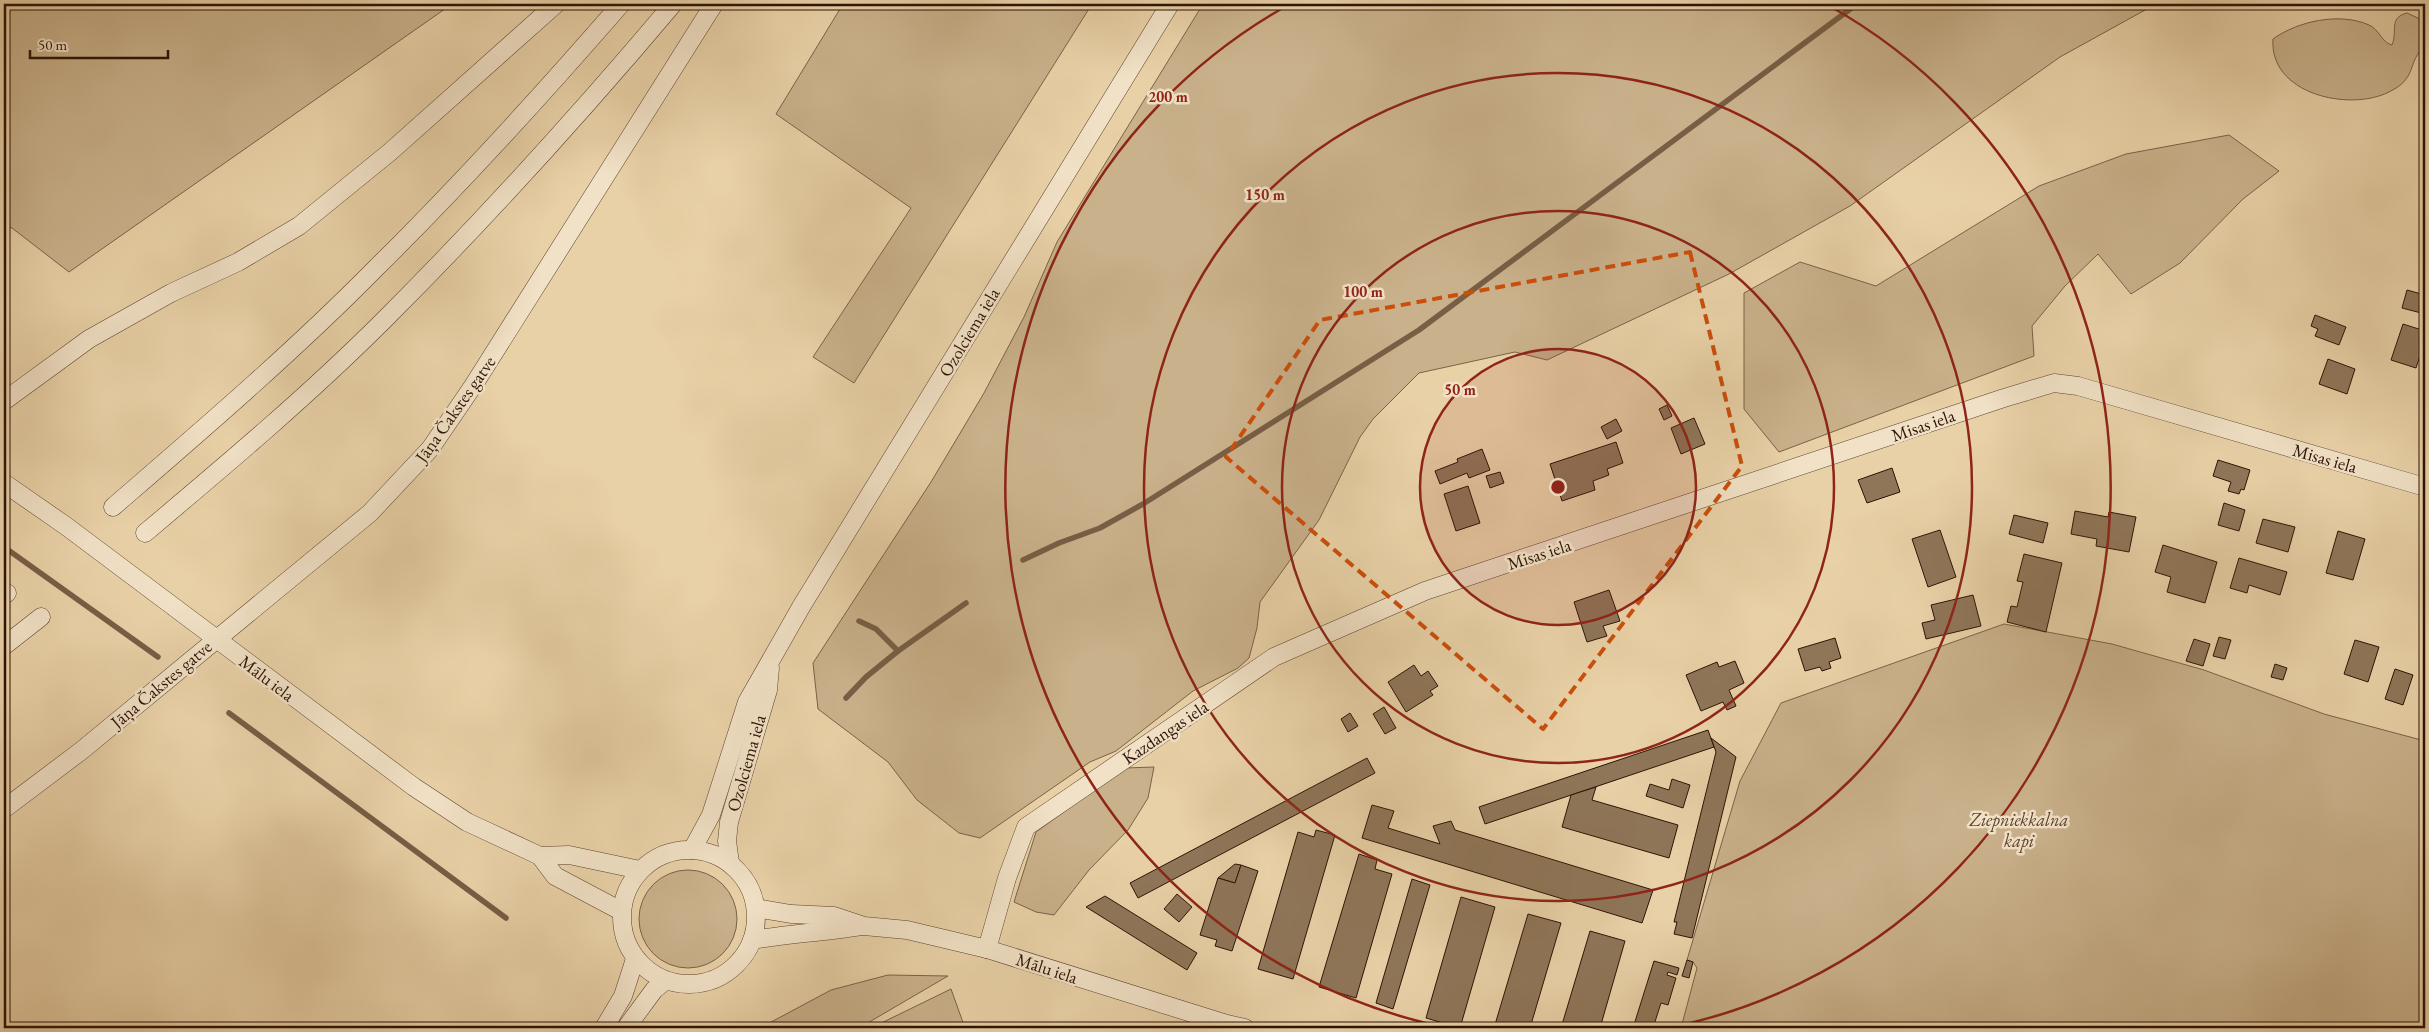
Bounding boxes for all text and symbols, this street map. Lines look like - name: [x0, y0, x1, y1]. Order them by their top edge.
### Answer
- scale bar: [30, 28, 168, 60]
- text: 50 m: [38, 35, 67, 54]
- text: 200 m: [1148, 87, 1188, 106]
- text: 150 m: [1245, 185, 1285, 204]
- text: 100 m: [1343, 282, 1383, 301]
- street label: Ozolciema iela: [933, 283, 1005, 381]
- street label: Jāņa Čakstes gatve: [409, 351, 500, 468]
- text: 50 m: [1444, 380, 1476, 399]
- street label: Misas iela: [1888, 403, 1959, 447]
- street label: Misas iela: [2290, 438, 2361, 478]
- centre of rings: [1549, 478, 1567, 496]
- street label: Misas iela: [1504, 533, 1575, 575]
- street label: Jāņa Čakstes gatve: [104, 635, 216, 734]
- street label: Mālu iela: [235, 650, 300, 707]
- street label: Kazdangas iela: [1118, 694, 1213, 769]
- street label: Ozolciema iela: [721, 711, 771, 814]
- park label: Ziepniekkalna kapi: [1969, 808, 2068, 853]
- street label: Mālu iela: [1013, 947, 1081, 989]

